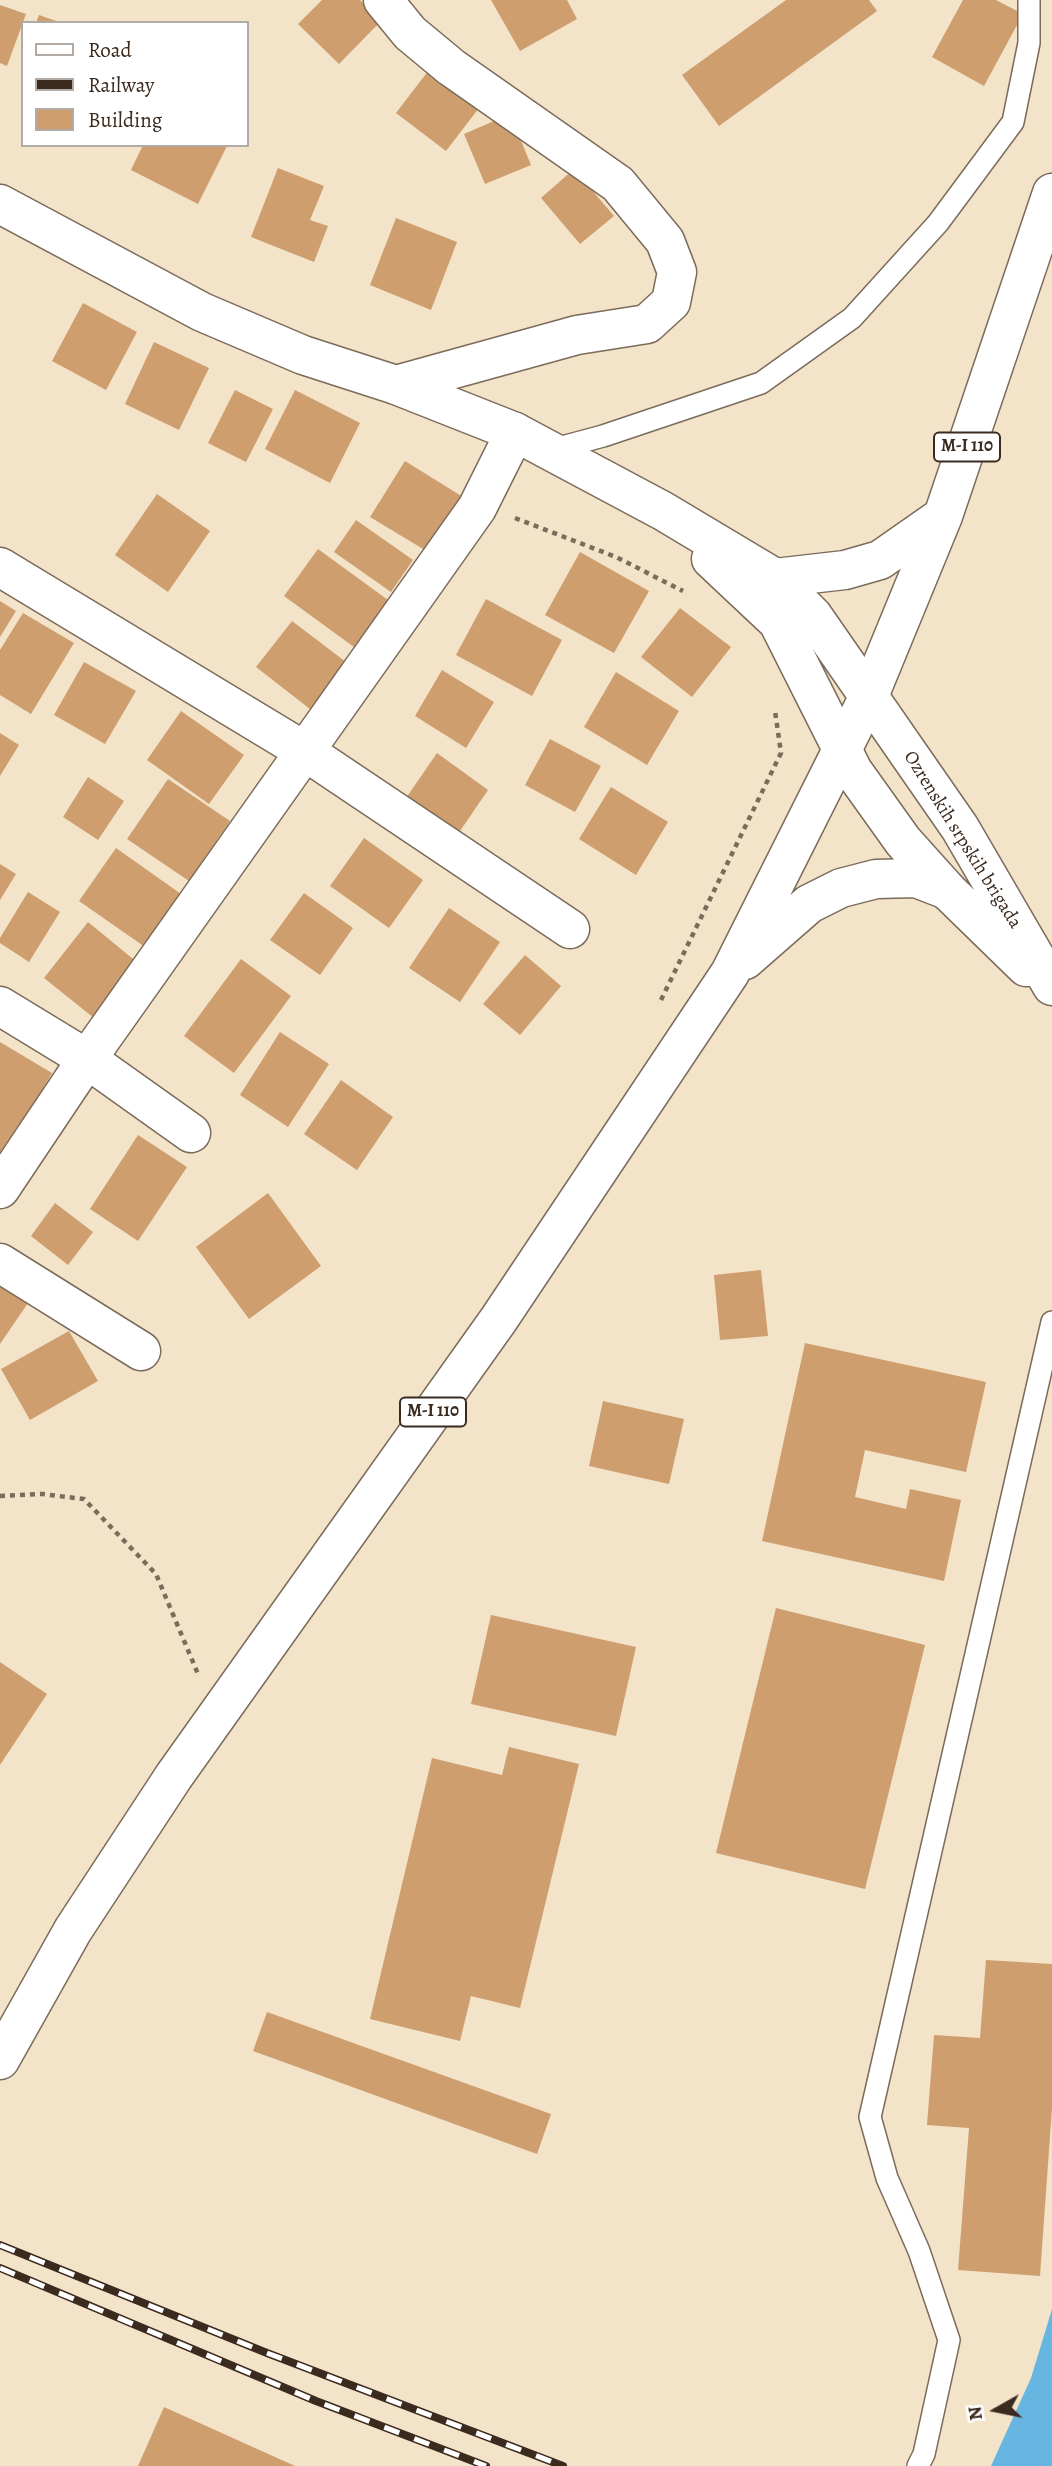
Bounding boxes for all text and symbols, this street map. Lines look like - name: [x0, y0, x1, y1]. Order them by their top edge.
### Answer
- legend: [21, 21, 248, 147]
- text: Road: [88, 36, 132, 64]
- text: Railway: [88, 71, 154, 99]
- text: Building: [88, 106, 162, 134]
- road number: M-I 110: [934, 432, 1000, 462]
- street label: Ozrenskih srpskih brigada: [898, 747, 1026, 933]
- road number: M-I 110: [400, 1398, 466, 1427]
- north arrow: [961, 2375, 1031, 2445]
- text: N: [961, 2404, 989, 2422]

